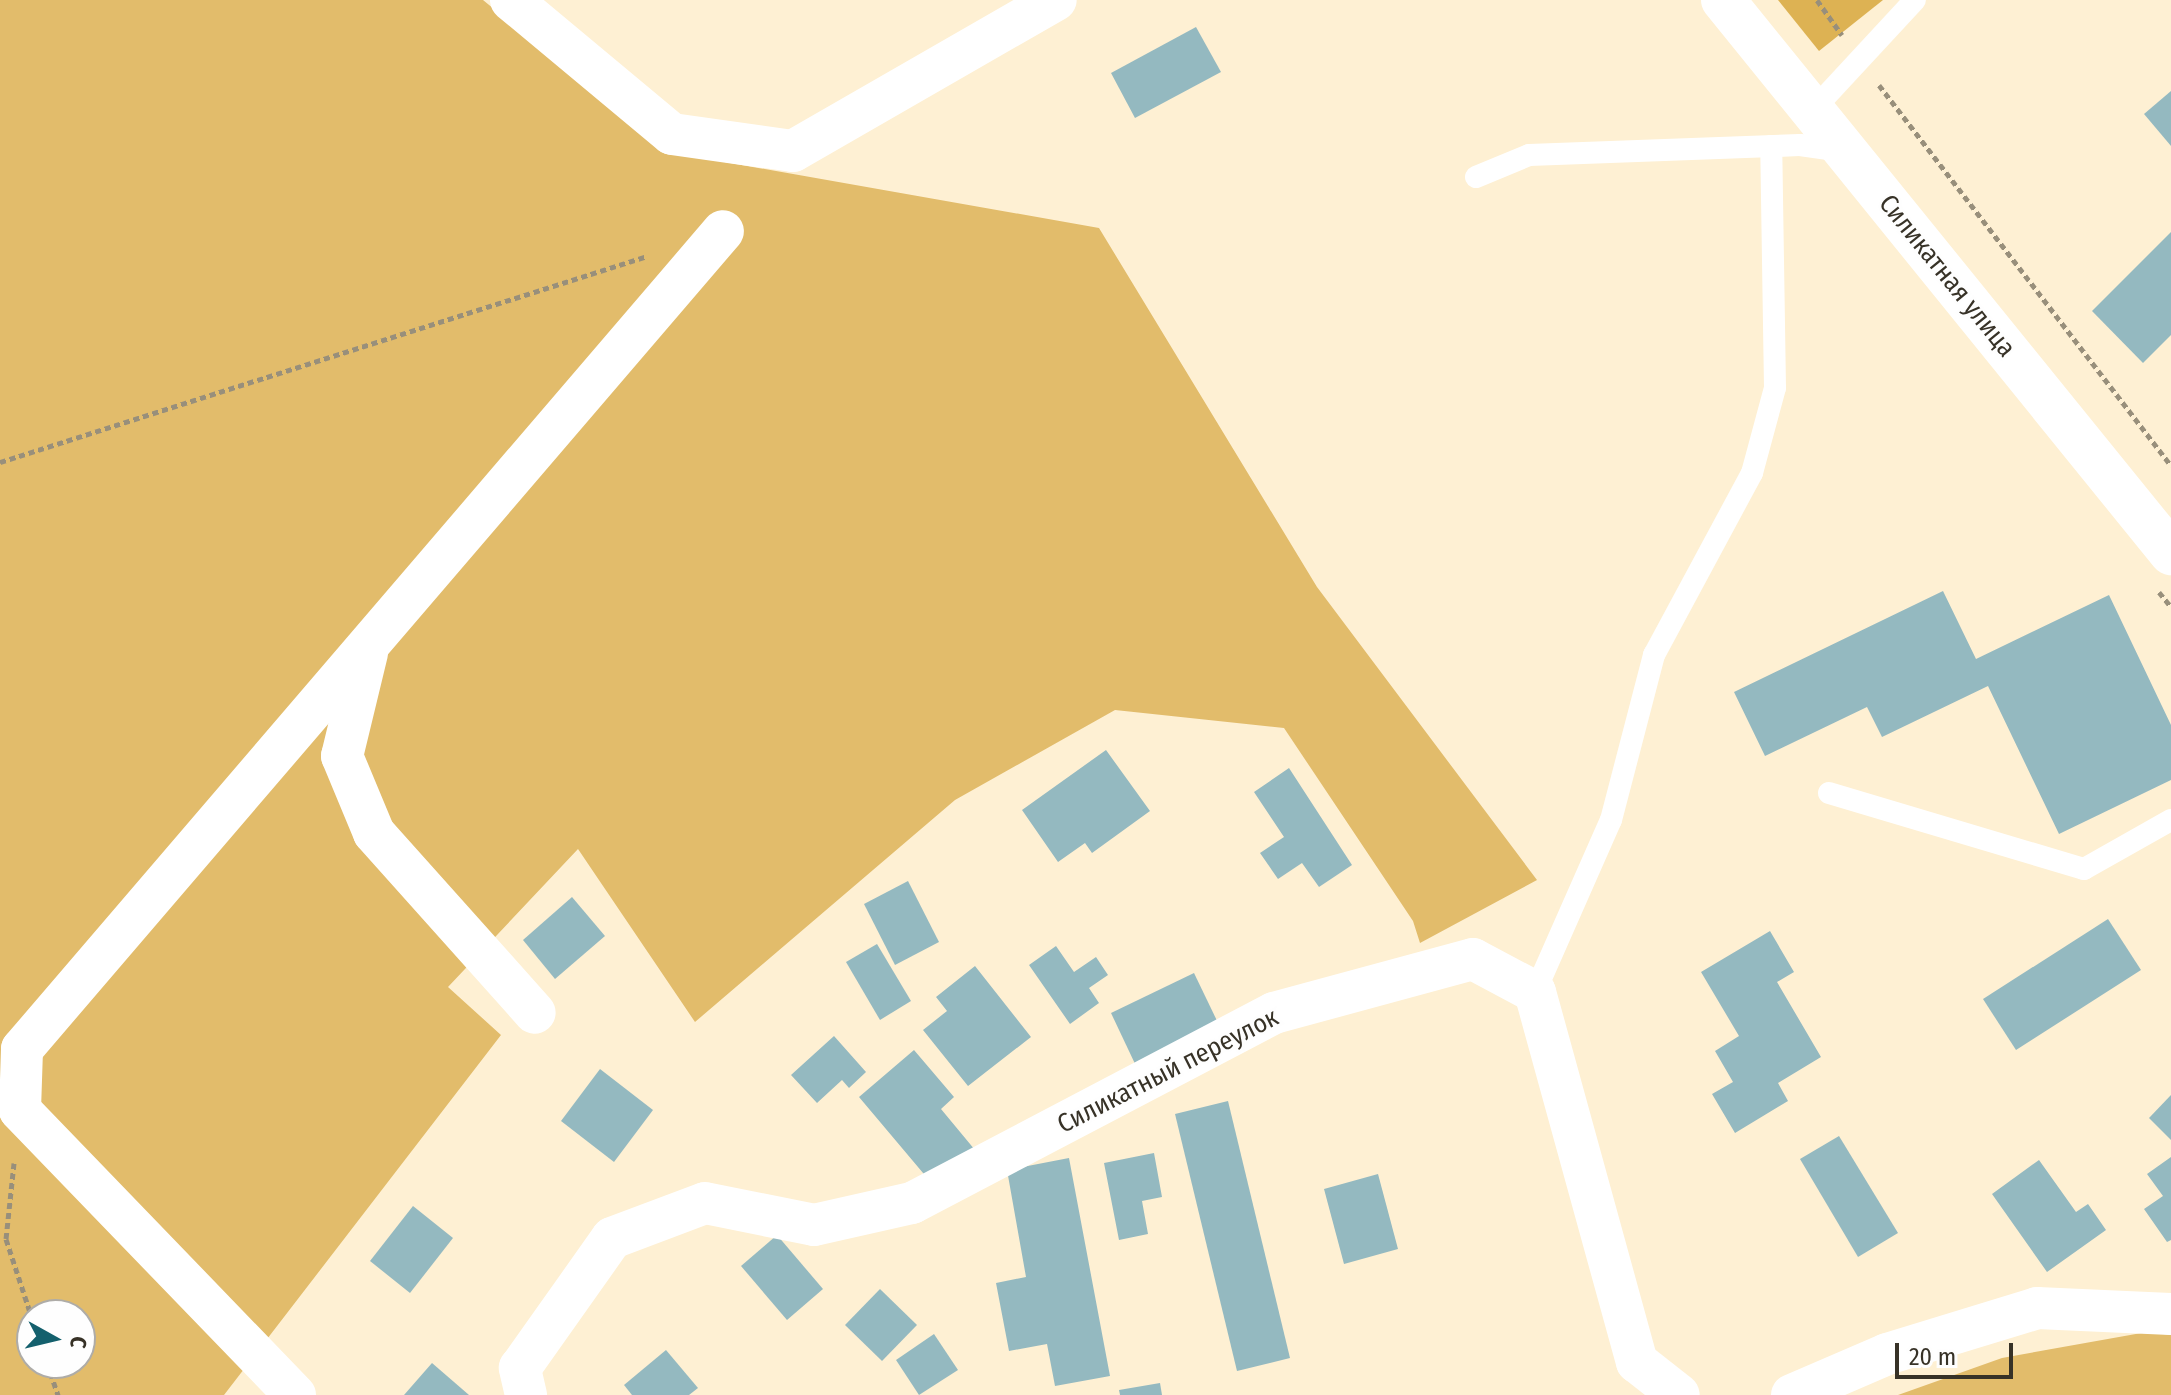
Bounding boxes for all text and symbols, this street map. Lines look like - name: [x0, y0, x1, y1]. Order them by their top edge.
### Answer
- street label: Силикатная улица: [1872, 189, 2022, 363]
- street label: Силикатный переулок: [1052, 1002, 1284, 1140]
- north arrow: [16, 1299, 96, 1379]
- scale bar: [1899, 1327, 2017, 1377]
- text: С: [64, 1335, 92, 1350]
- text: 20 m: [1909, 1343, 1956, 1371]

